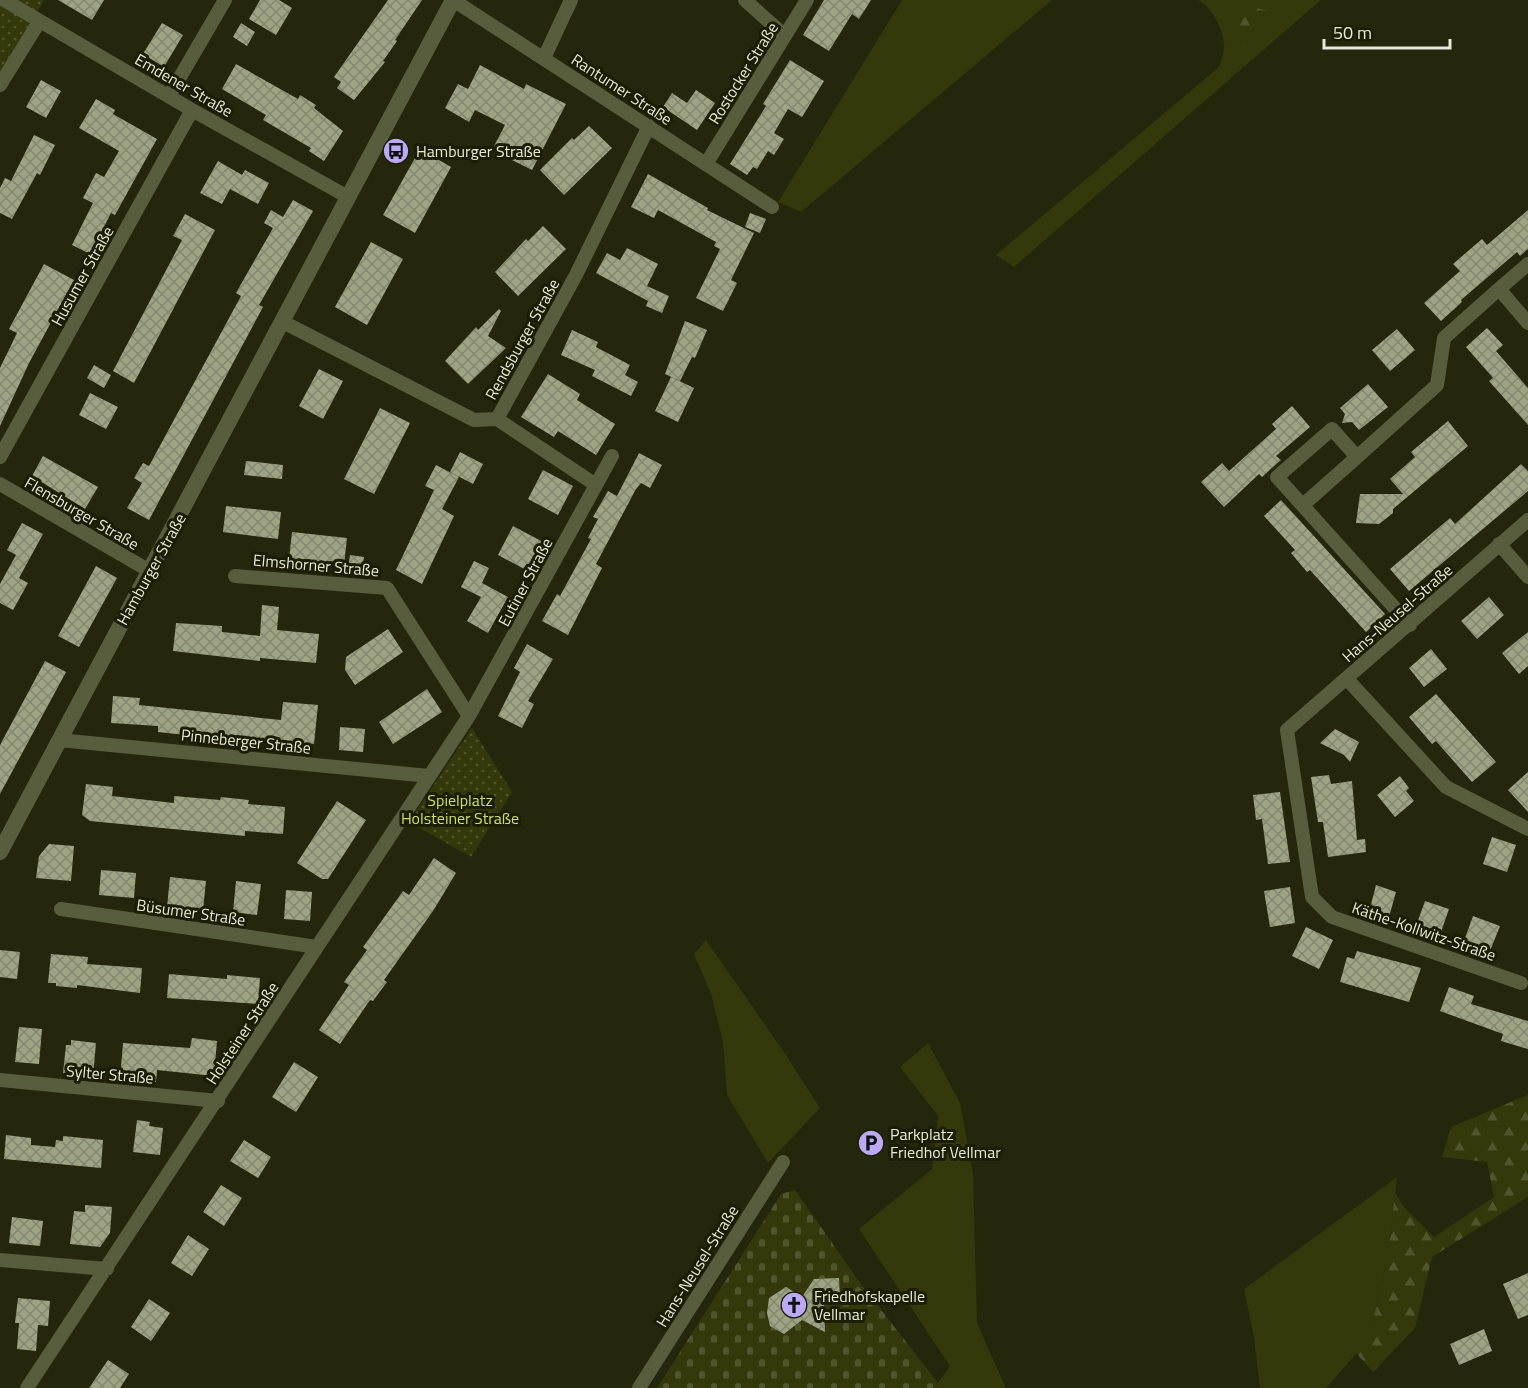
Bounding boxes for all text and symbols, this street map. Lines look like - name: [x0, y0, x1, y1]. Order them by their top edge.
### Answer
- scale bar: [1324, 12, 1450, 50]
- street label: Rostocker Straße: [702, 17, 784, 129]
- text: 50 m: [1333, 19, 1372, 46]
- street label: Emdener Straße: [131, 47, 237, 123]
- street label: Rantumer Straße: [567, 47, 677, 131]
- bus stop icon: Hamburger Straße: [381, 136, 411, 166]
- place label: Hamburger Straße: [416, 139, 541, 163]
- street label: Husumer Straße: [45, 222, 119, 330]
- street label: Rendsburger Straße: [479, 274, 565, 404]
- street label: Flensburger Straße: [20, 470, 144, 556]
- street label: Hamburger Straße: [110, 509, 192, 629]
- street label: Eutiner Straße: [492, 534, 558, 630]
- street label: Elmshorner Straße: [252, 548, 380, 582]
- street label: Hans-Neusel-Straße: [1336, 558, 1458, 668]
- street label: Pinneberger Straße: [180, 722, 312, 760]
- park label: Spielplatz Holsteiner Straße: [401, 788, 519, 830]
- street label: Büsumer Straße: [135, 892, 247, 932]
- street label: Käthe-Kollwitz-Straße: [1349, 895, 1499, 967]
- street label: Holsteiner Straße: [200, 977, 284, 1089]
- street label: Sylter Straße: [65, 1058, 155, 1090]
- place label: Parkplatz Friedhof Vellmar: [890, 1122, 1001, 1164]
- parking icon: Parkplatz Friedhof Vellmar: [856, 1128, 886, 1158]
- street label: Hans-Neusel-Straße: [650, 1200, 744, 1332]
- place label: Friedhofskapelle Vellmar: [814, 1284, 925, 1326]
- church icon: Friedhofskapelle Vellmar: [779, 1290, 809, 1320]

